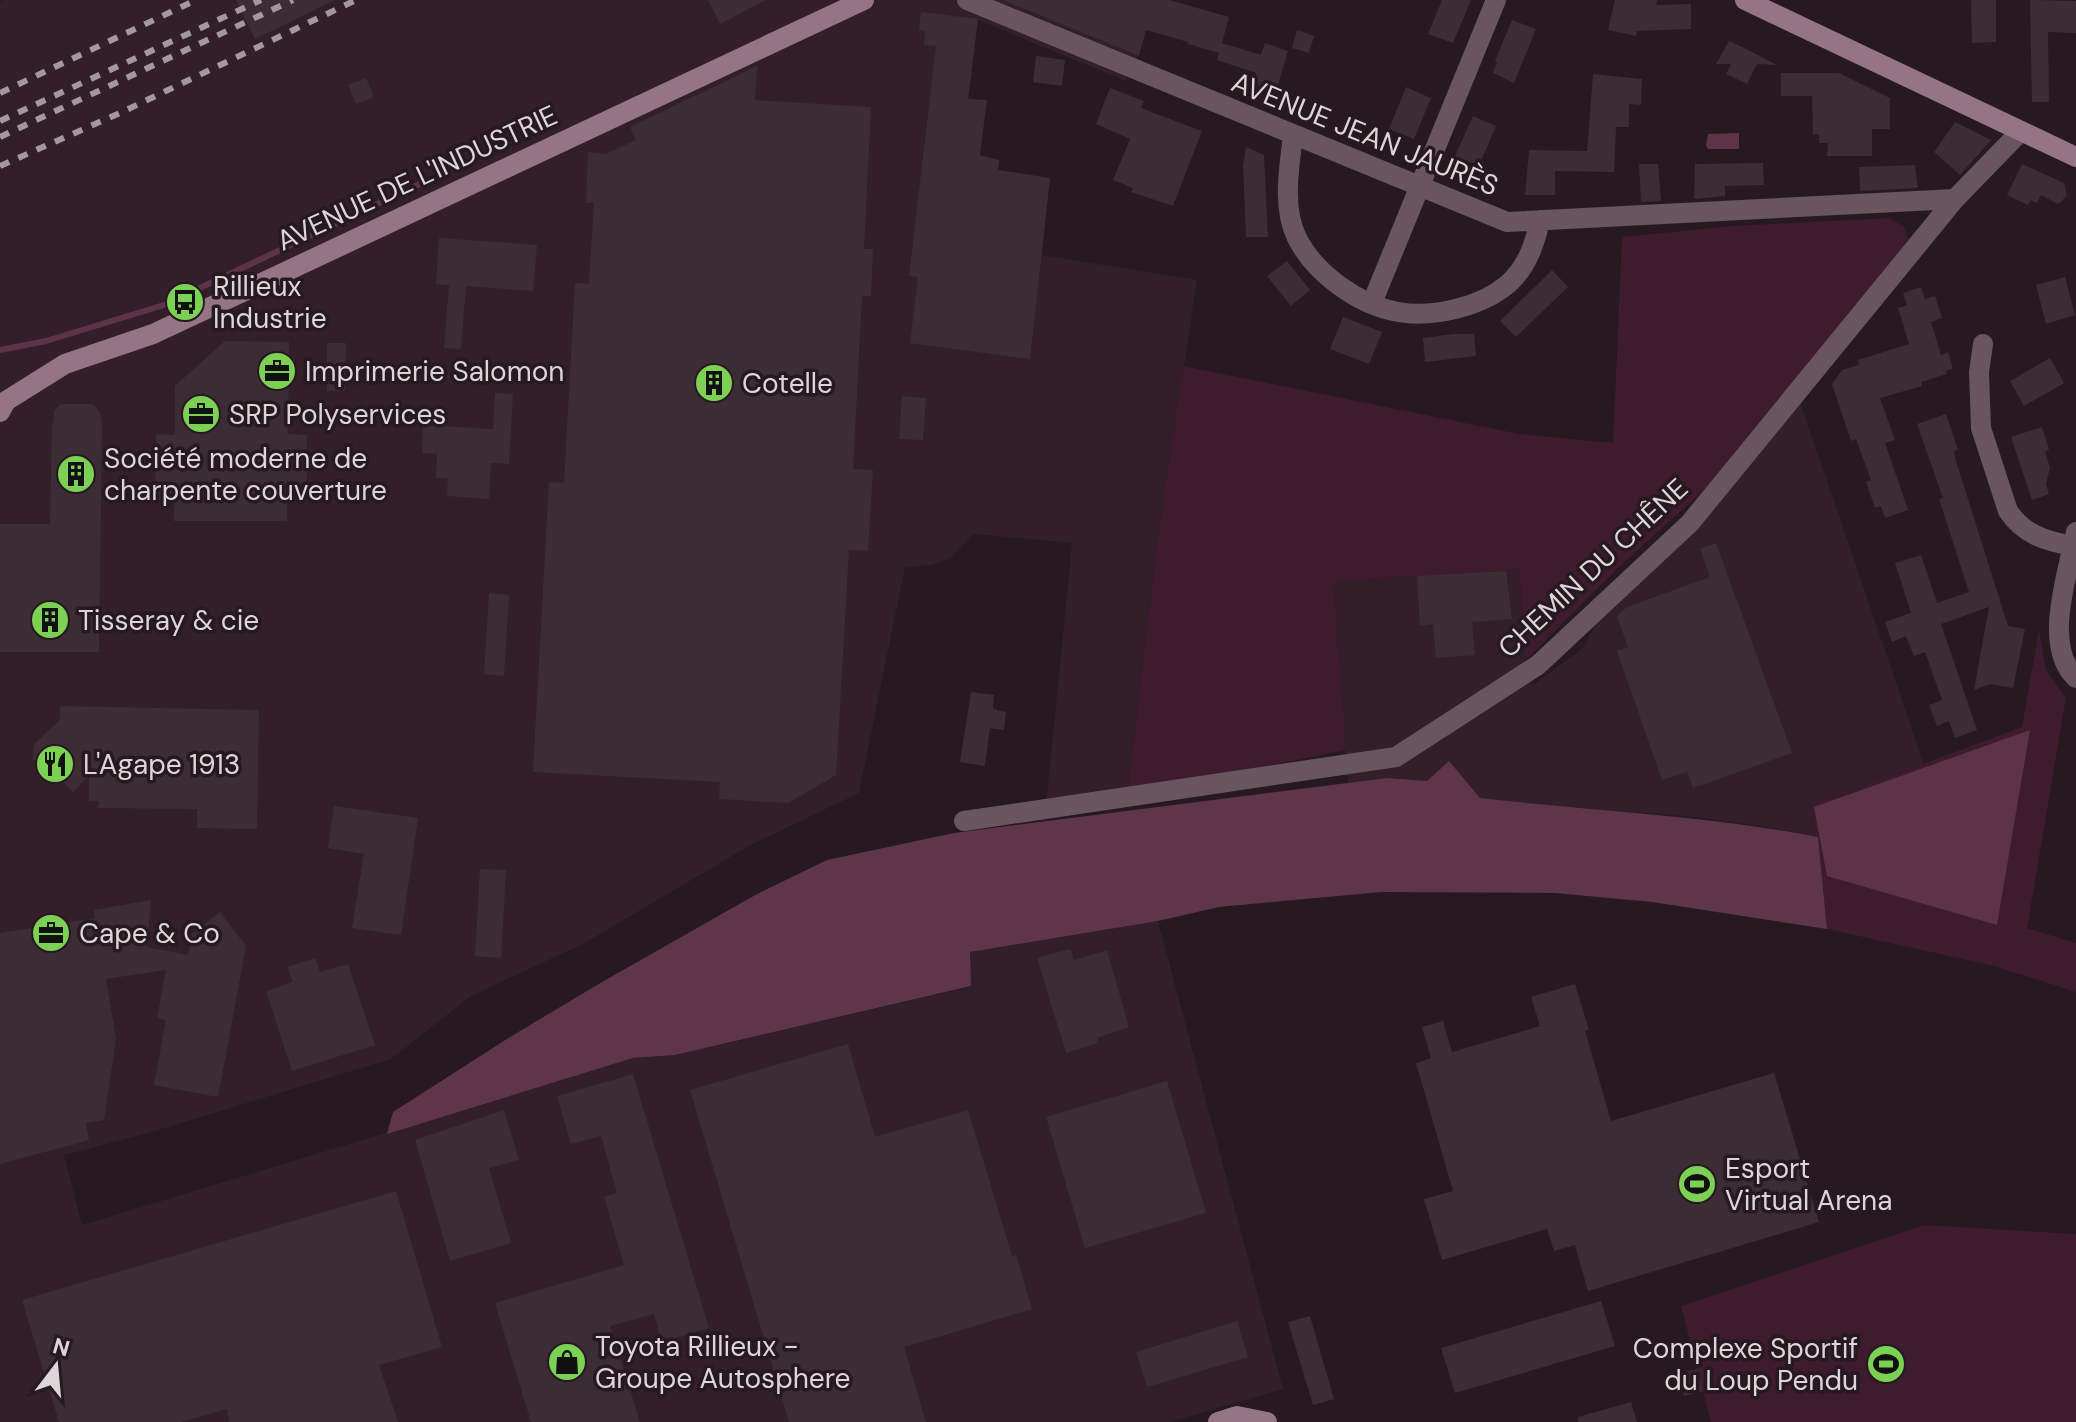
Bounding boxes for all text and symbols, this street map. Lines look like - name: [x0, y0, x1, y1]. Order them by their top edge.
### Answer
- street label: AVENUE JEAN JAURÈS: [1226, 64, 1504, 204]
- street label: AVENUE DE L'INDUSTRIE: [271, 97, 563, 259]
- place label: Rillieux Industrie: [213, 268, 327, 337]
- bus stop icon: Rillieux Industrie: [164, 281, 206, 323]
- office icon: Imprimerie Salomon: [256, 350, 298, 392]
- place label: Imprimerie Salomon: [305, 353, 564, 390]
- building icon: Cotelle: [693, 362, 735, 404]
- place label: Cotelle: [742, 365, 833, 402]
- office icon: SRP Polyservices: [180, 393, 222, 435]
- place label: SRP Polyservices: [229, 396, 446, 433]
- place label: Société moderne de charpente couverture: [104, 440, 387, 509]
- building icon: Société moderne de charpente couverture: [55, 453, 97, 495]
- street label: CHEMIN DU CHÊNE: [1490, 470, 1696, 666]
- building icon: Tisseray & cie: [29, 599, 71, 641]
- place label: Tisseray & cie: [78, 602, 259, 639]
- restaurant icon: L'Agape 1913: [34, 743, 76, 785]
- place label: L'Agape 1913: [83, 746, 240, 783]
- office icon: Cape & Co: [30, 912, 72, 954]
- place label: Cape & Co: [79, 915, 220, 952]
- place label: Esport Virtual Arena: [1725, 1150, 1892, 1219]
- sports icon: Esport Virtual Arena: [1676, 1163, 1718, 1205]
- north arrow: [16, 1326, 96, 1406]
- place label: Toyota Rillieux - Groupe Autosphere: [595, 1328, 850, 1397]
- place label: Complexe Sportif du Loup Pendu: [1633, 1330, 1858, 1399]
- text: N: [50, 1331, 73, 1363]
- shop icon: Toyota Rillieux - Groupe Autosphere: [546, 1341, 588, 1383]
- sports icon: Complexe Sportif du Loup Pendu: [1865, 1343, 1907, 1385]

